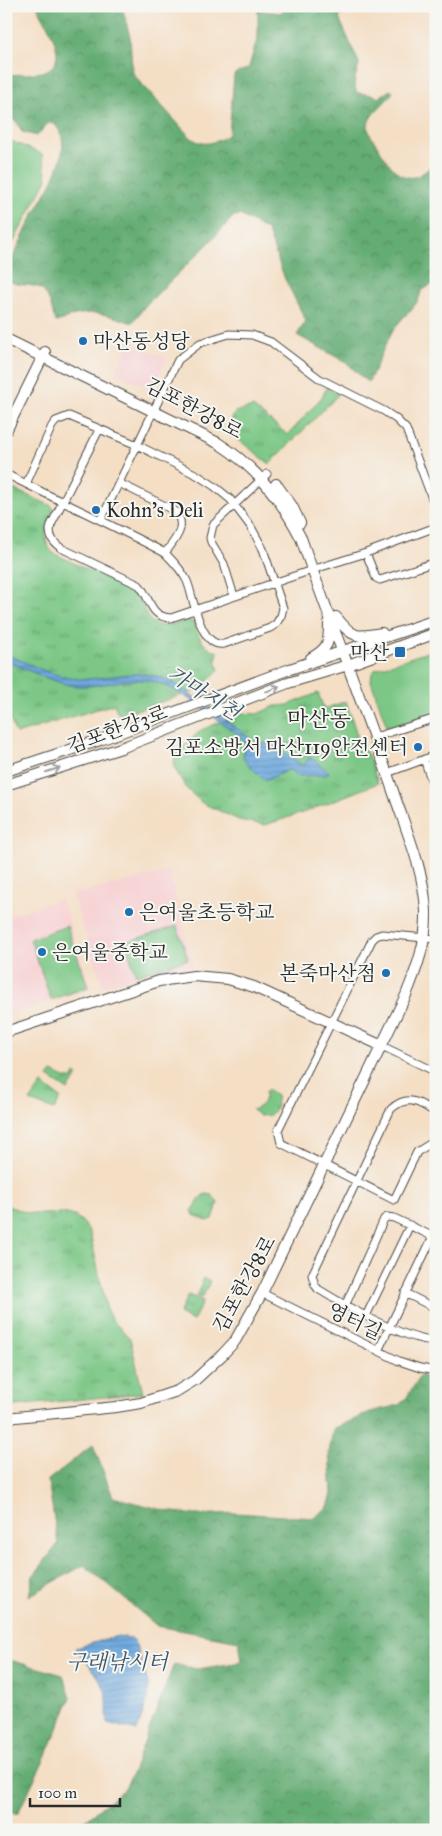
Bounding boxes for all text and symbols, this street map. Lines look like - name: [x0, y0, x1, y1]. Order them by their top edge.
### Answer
- place label: 마산동성당: [93, 329, 190, 353]
- marker: 마산동성당: [77, 335, 89, 347]
- street label: 김포한강8로: [141, 372, 247, 444]
- place label: Kohn’s Deli: [106, 498, 204, 522]
- marker: Kohn’s Deli: [90, 504, 102, 516]
- place label: 마산: [350, 640, 390, 664]
- marker: 마산: [393, 645, 407, 659]
- water label: 가마지천: [163, 660, 247, 726]
- one-way arrow: [265, 684, 280, 693]
- street label: 김포한강3로: [64, 700, 170, 758]
- district label: 마산동: [287, 705, 351, 732]
- place label: 김포소방서 마산119안전센터: [165, 735, 408, 759]
- marker: 김포소방서 마산119안전센터: [412, 741, 424, 753]
- one-way arrow: [44, 765, 60, 775]
- place label: 은여울초등학교: [139, 900, 275, 924]
- marker: 은여울초등학교: [123, 906, 135, 918]
- place label: 은여울중학교: [52, 940, 169, 964]
- marker: 은여울중학교: [36, 946, 48, 958]
- place label: 본죽마산점: [279, 961, 376, 985]
- marker: 본죽마산점: [380, 967, 392, 979]
- street label: 김포한강8로: [208, 1231, 280, 1337]
- street label: 영터길: [324, 1298, 386, 1344]
- water label: 구래낚시터: [66, 1649, 169, 1675]
- scale bar: [30, 1776, 120, 1808]
- text: 100 m: [38, 1784, 78, 1802]

